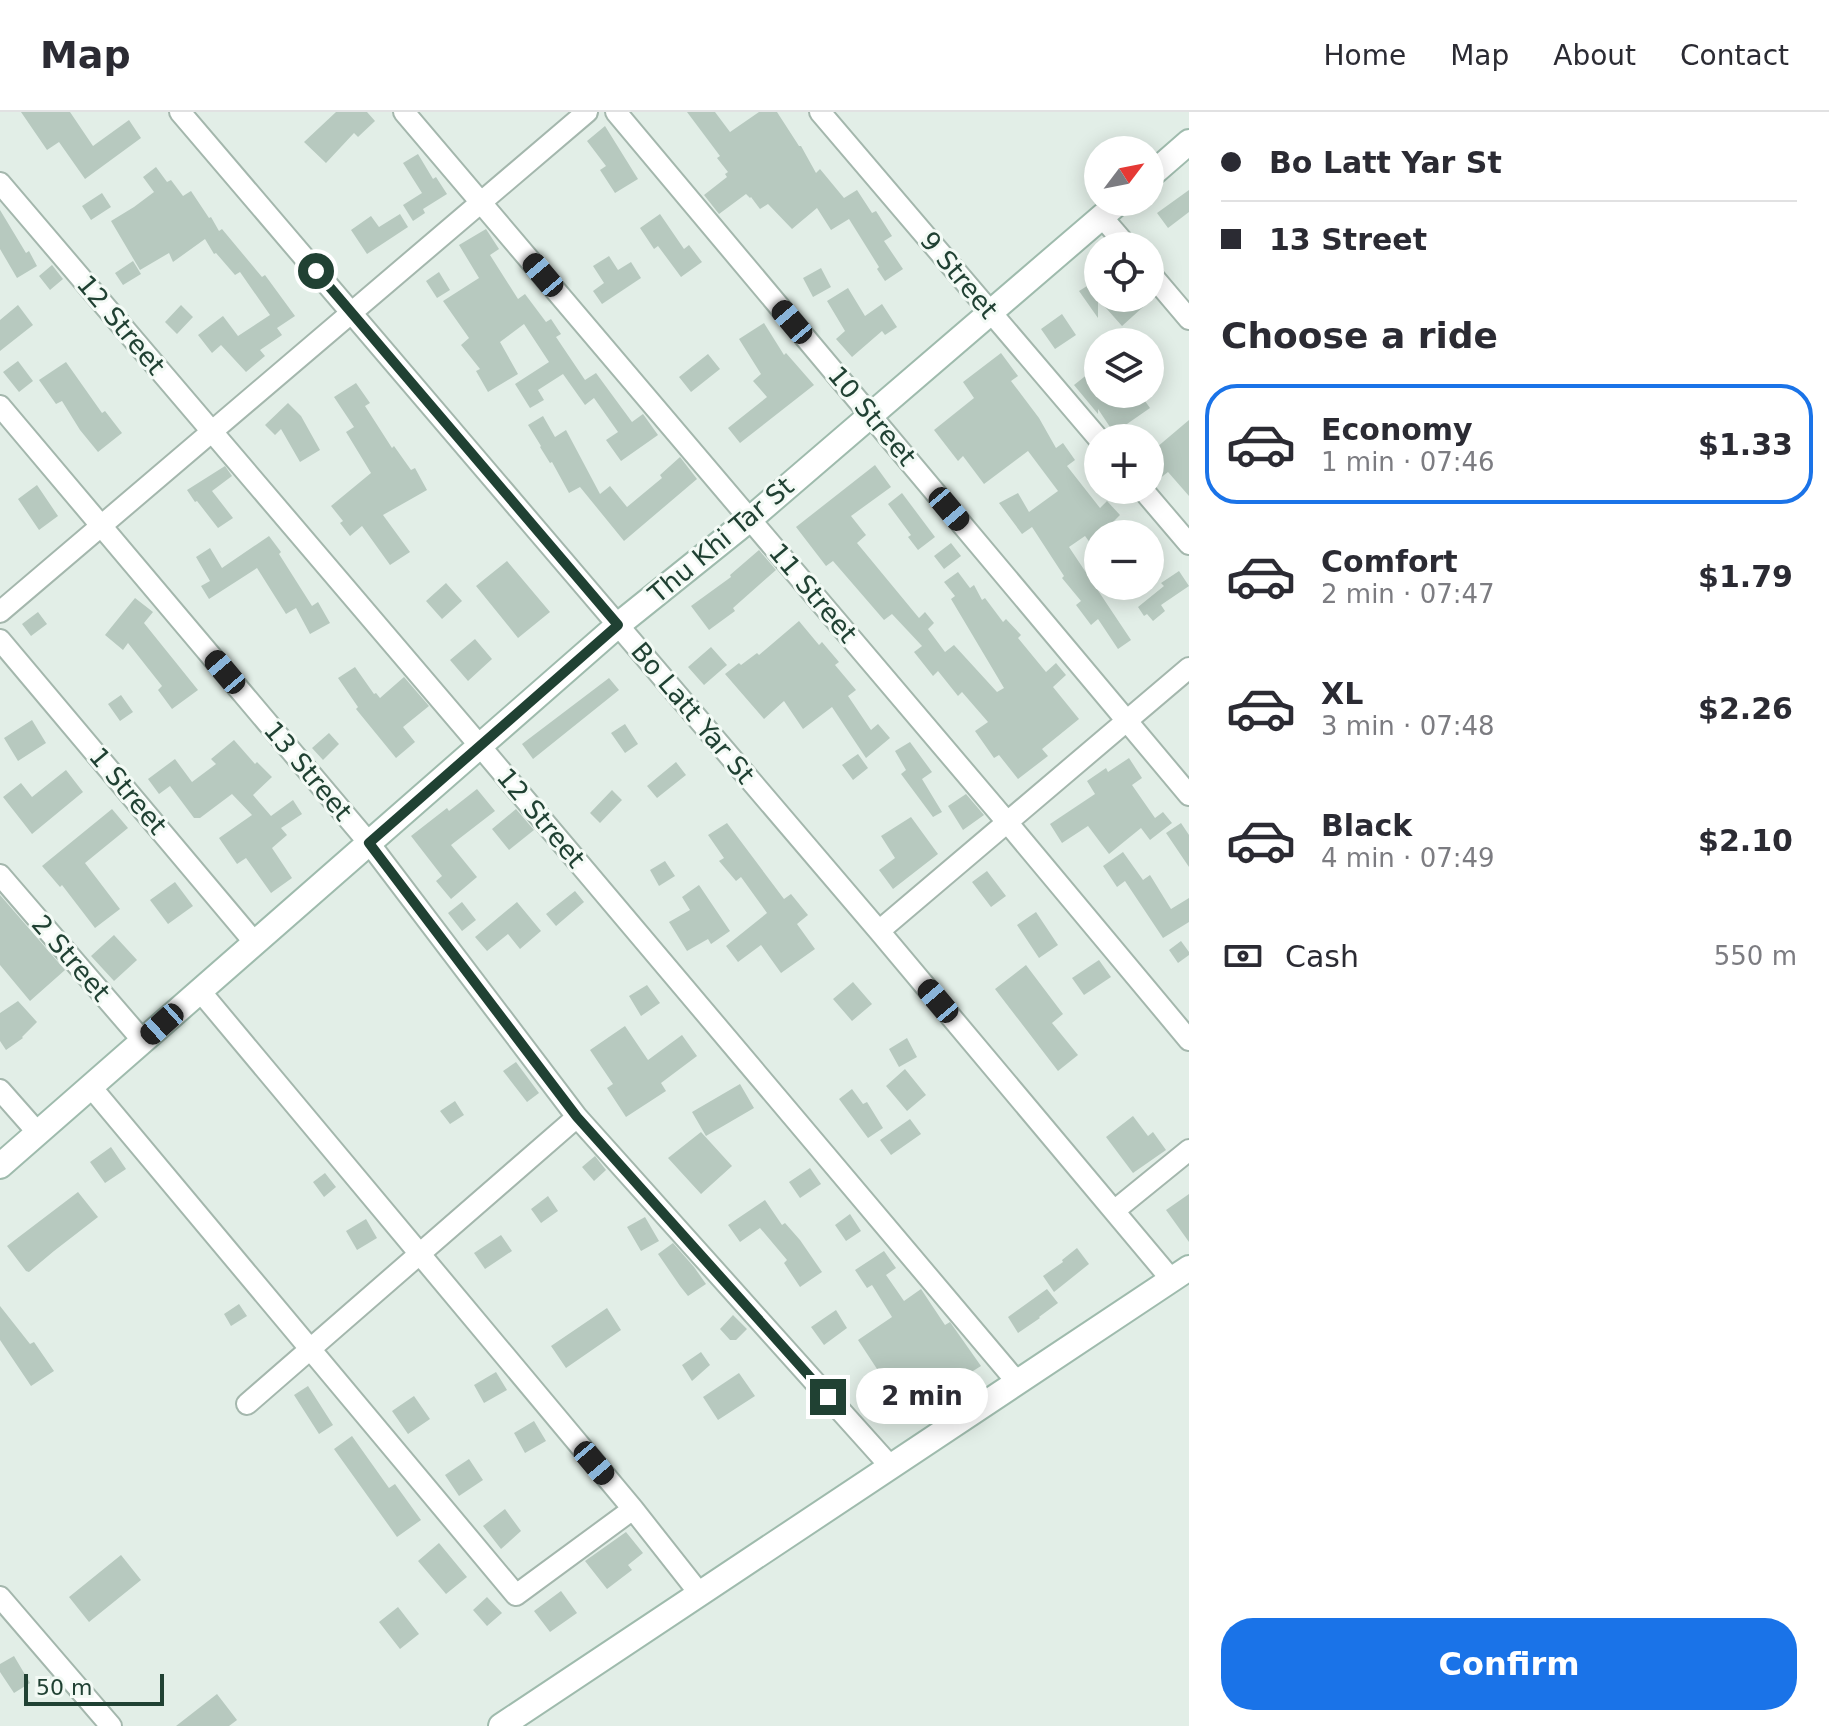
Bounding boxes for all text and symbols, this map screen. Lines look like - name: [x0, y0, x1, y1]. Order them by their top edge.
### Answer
- text: Map: [40, 33, 131, 77]
- text: Home: [1323, 39, 1406, 72]
- text: Map: [1450, 39, 1509, 72]
- text: About: [1553, 39, 1636, 72]
- text: Contact: [1680, 39, 1789, 72]
- north arrow: [1084, 136, 1164, 216]
- map controls: [1084, 136, 1164, 600]
- text: Bo Latt Yar St: [1269, 145, 1502, 180]
- text: 13 Street: [1269, 222, 1427, 257]
- street label: 9 Street: [914, 226, 1004, 324]
- button: locate: [1084, 232, 1164, 312]
- car: [518, 249, 568, 301]
- route start: [298, 253, 334, 289]
- street label: 12 Street: [71, 269, 171, 381]
- car: [767, 296, 817, 348]
- text: Choose a ride: [1221, 315, 1498, 356]
- button: layers: [1084, 328, 1164, 408]
- street label: 10 Street: [822, 360, 922, 472]
- icon: car: [1225, 408, 1297, 480]
- text: Economy: [1321, 412, 1473, 447]
- button: +: [1084, 424, 1164, 504]
- text: $1.33: [1698, 427, 1793, 462]
- text: 1 min · 07:46: [1321, 447, 1495, 477]
- street label: Thu Khi Tar St: [642, 471, 799, 610]
- car: [924, 483, 974, 535]
- button: −: [1084, 520, 1164, 600]
- street label: 11 Street: [763, 537, 863, 649]
- icon: car: [1225, 540, 1297, 612]
- text: Comfort: [1321, 544, 1458, 579]
- text: $1.79: [1698, 559, 1793, 594]
- text: 2 min · 07:47: [1321, 579, 1495, 609]
- street label: Bo Latt Yar St: [625, 636, 761, 790]
- car: [200, 646, 250, 698]
- icon: car: [1225, 672, 1297, 744]
- text: XL: [1321, 676, 1363, 711]
- text: $2.26: [1698, 691, 1793, 726]
- text: 3 min · 07:48: [1321, 711, 1495, 741]
- street label: 13 Street: [258, 715, 358, 827]
- street label: 1 Street: [83, 742, 173, 840]
- street label: 12 Street: [491, 762, 591, 874]
- icon: car: [1225, 804, 1297, 876]
- text: Black: [1321, 808, 1412, 843]
- text: $2.10: [1698, 823, 1793, 858]
- text: 4 min · 07:49: [1321, 843, 1495, 873]
- street label: 2 Street: [26, 909, 116, 1007]
- icon: cash: [1221, 934, 1265, 978]
- text: Cash: [1285, 939, 1359, 974]
- text: 550 m: [1714, 941, 1797, 971]
- car: [913, 975, 963, 1027]
- car: [136, 999, 188, 1049]
- callout: 2 min: [856, 1369, 988, 1425]
- route end: [810, 1379, 846, 1415]
- text: 2 min: [881, 1381, 963, 1411]
- car: [569, 1437, 619, 1489]
- button: Confirm: [1221, 1618, 1797, 1710]
- scale bar: [24, 1670, 164, 1706]
- text: 50 m: [36, 1675, 92, 1700]

